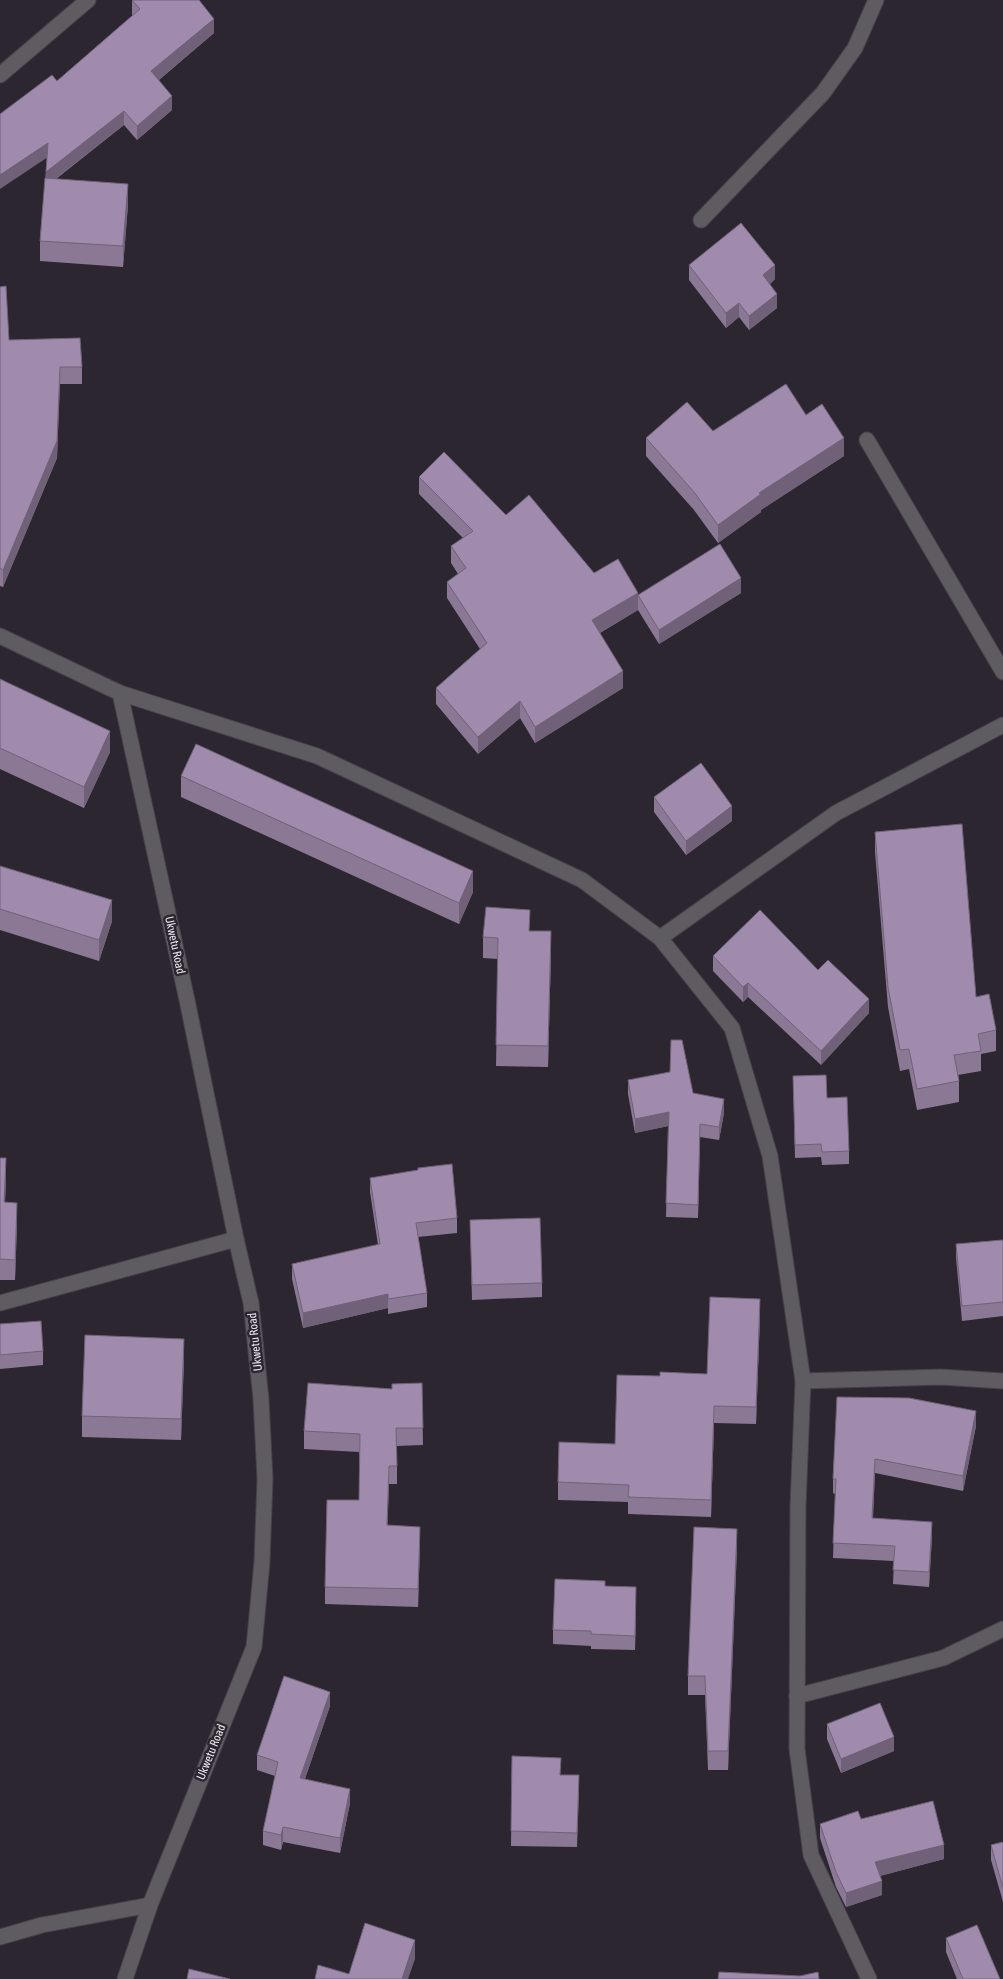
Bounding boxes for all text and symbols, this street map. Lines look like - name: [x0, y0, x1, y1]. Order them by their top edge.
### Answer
- street label: Ukwetu Road: [162, 915, 188, 975]
- street label: Ukwetu Road: [245, 1312, 265, 1372]
- street label: Ukwetu Road: [194, 1722, 228, 1782]

